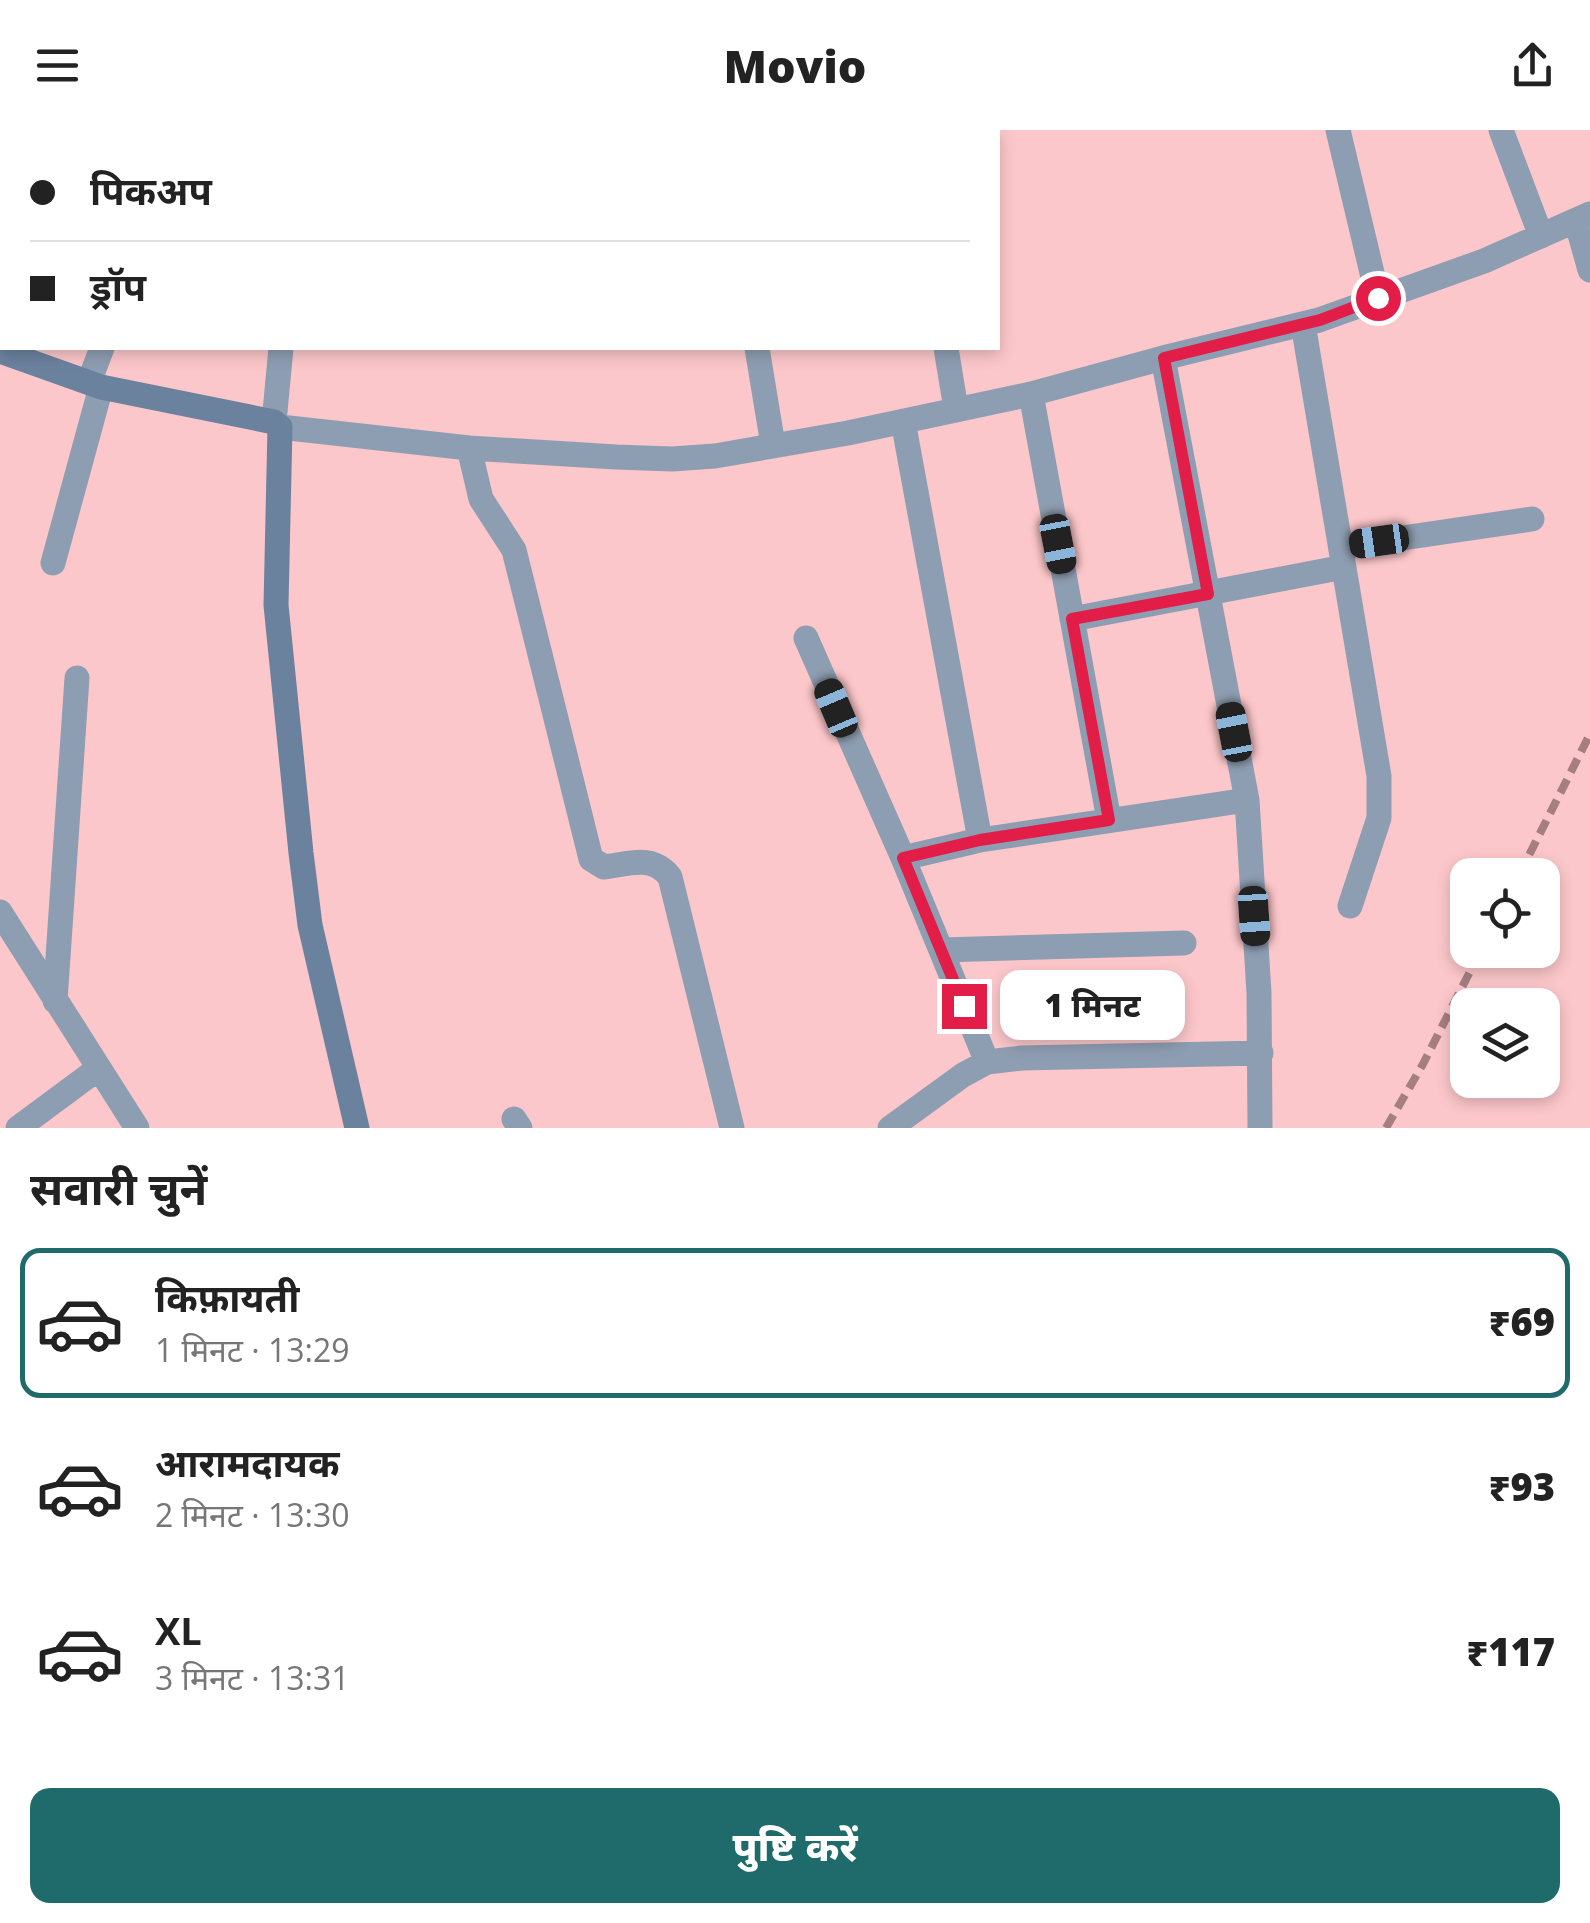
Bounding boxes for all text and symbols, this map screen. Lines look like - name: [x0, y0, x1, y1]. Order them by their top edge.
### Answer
- text: Movio: [724, 35, 866, 96]
- icon: menu: [30, 38, 85, 93]
- icon: share: [1505, 38, 1560, 93]
- text: पिकअप: [90, 164, 212, 216]
- text: ड्रॉप: [90, 260, 146, 312]
- route start: [1356, 276, 1401, 321]
- car: [1038, 512, 1078, 576]
- car: [1347, 522, 1411, 560]
- car: [810, 675, 862, 741]
- car: [1214, 700, 1254, 764]
- map controls: [1450, 858, 1560, 1098]
- button: locate: [1450, 858, 1560, 968]
- car: [1237, 885, 1271, 947]
- callout: 1 मिनट: [999, 971, 1184, 1041]
- text: 1 मिनट: [1045, 983, 1140, 1026]
- route end: [942, 984, 987, 1029]
- button: layers: [1450, 988, 1560, 1098]
- text: सवारी चुनें: [30, 1157, 207, 1218]
- text: किफ़ायती: [155, 1271, 299, 1323]
- icon: car: [35, 1278, 125, 1368]
- text: ₹69: [1489, 1295, 1555, 1347]
- text: 1 मिनट · 13:29: [155, 1328, 350, 1371]
- text: आरामदायक: [155, 1436, 339, 1488]
- icon: car: [35, 1443, 125, 1533]
- text: ₹93: [1489, 1460, 1555, 1512]
- text: 2 मिनट · 13:30: [155, 1493, 350, 1536]
- text: XL: [155, 1604, 202, 1656]
- icon: car: [35, 1608, 125, 1698]
- text: ₹117: [1466, 1625, 1555, 1677]
- text: 3 मिनट · 13:31: [155, 1656, 350, 1699]
- button: पुष्टि करें: [30, 1788, 1560, 1903]

